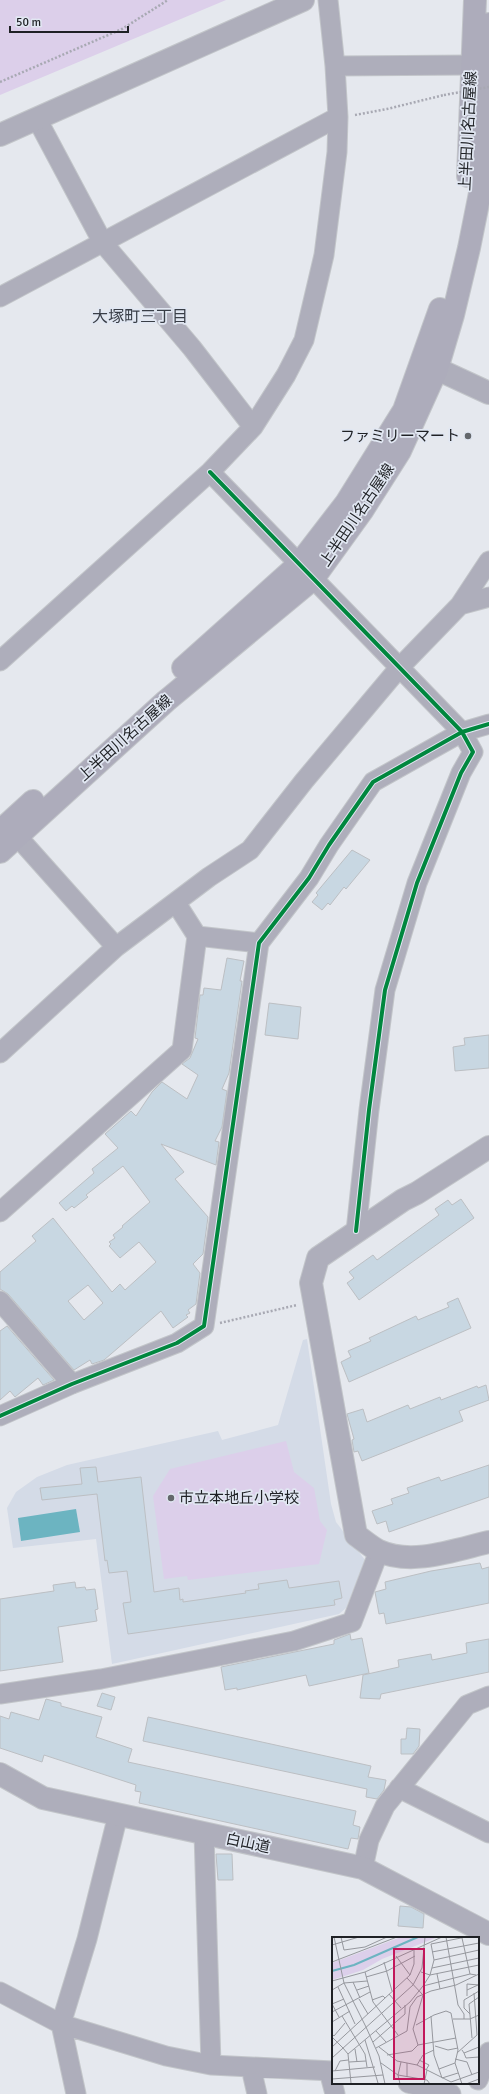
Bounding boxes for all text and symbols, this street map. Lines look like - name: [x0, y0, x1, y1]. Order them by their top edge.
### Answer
- scale bar: [10, 8, 128, 34]
- text: 50 m: [16, 15, 41, 30]
- street label: 上半田川名古屋線: [456, 71, 480, 191]
- district label: 大塚町三丁目: [92, 307, 188, 327]
- place label: ファミリーマート: [340, 427, 460, 445]
- marker: ファミリーマート: [463, 431, 473, 441]
- street label: 上半田川名古屋線: [316, 460, 398, 570]
- street label: 上半田川名古屋線: [74, 691, 176, 785]
- place label: 市立本地丘小学校: [179, 1489, 299, 1507]
- marker: 市立本地丘小学校: [166, 1493, 176, 1503]
- street label: 白山道: [224, 1830, 272, 1856]
- inset map: [332, 1937, 479, 2084]

